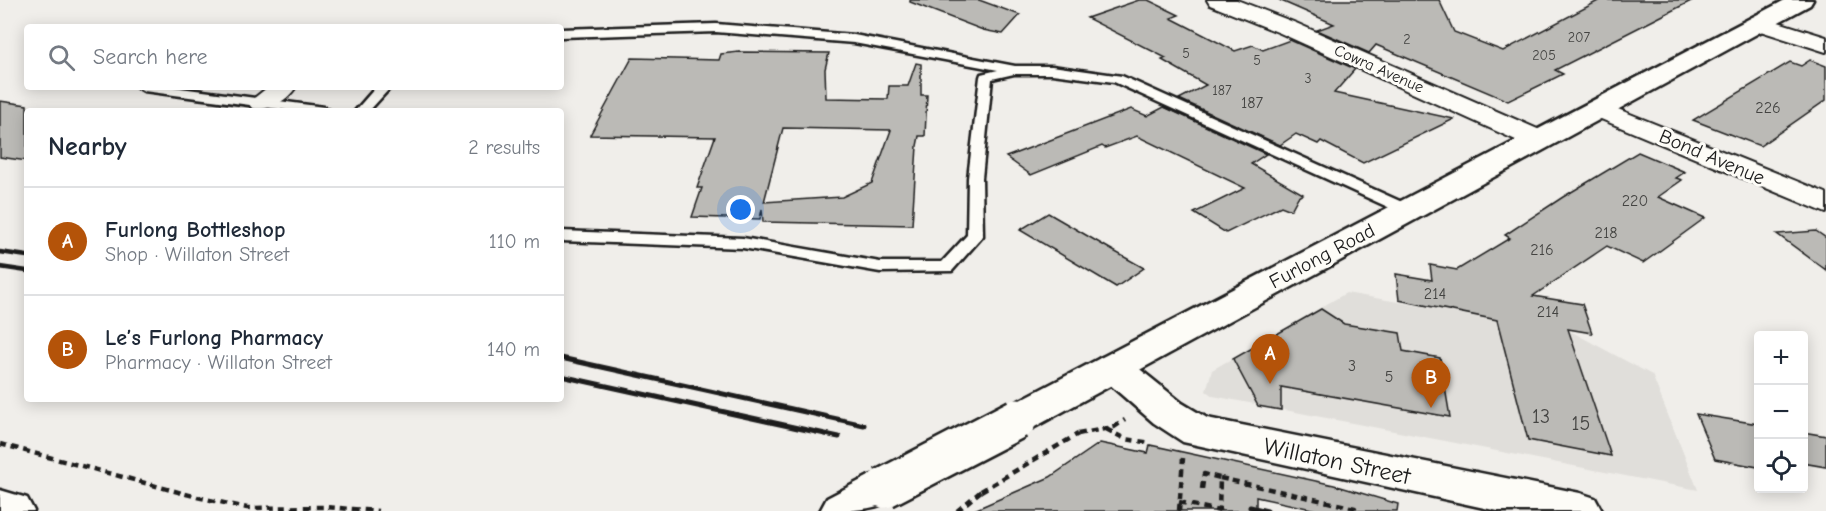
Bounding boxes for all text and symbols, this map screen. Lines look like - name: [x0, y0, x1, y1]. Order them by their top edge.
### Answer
- search box: [24, 24, 564, 90]
- house number: 207: [1568, 29, 1591, 46]
- house number: 2: [1403, 31, 1411, 48]
- icon: search: [45, 41, 78, 74]
- street label: Cowra Avenue: [1331, 41, 1427, 97]
- text: Search here: [93, 44, 208, 70]
- house number: 5: [1182, 45, 1190, 62]
- house number: 205: [1532, 47, 1556, 64]
- house number: 5: [1253, 52, 1261, 69]
- house number: 3: [1304, 70, 1312, 87]
- house number: 187: [1212, 82, 1232, 99]
- house number: 187: [1241, 94, 1263, 112]
- house number: 226: [1755, 99, 1781, 117]
- street label: Bond Avenue: [1656, 124, 1768, 190]
- text: Nearby: [48, 132, 127, 162]
- text: 2 results: [468, 136, 540, 159]
- house number: 220: [1622, 192, 1648, 210]
- your location: [726, 195, 755, 224]
- text: Furlong Bottleshop: [105, 217, 285, 243]
- street label: Furlong Road: [1265, 219, 1379, 293]
- house number: 218: [1595, 224, 1617, 242]
- text: A: [62, 230, 73, 253]
- text: 110 m: [489, 230, 540, 253]
- house number: 216: [1530, 241, 1554, 259]
- text: Shop · Willaton Street: [105, 243, 289, 266]
- house number: 214: [1424, 285, 1446, 303]
- house number: 214: [1537, 303, 1559, 321]
- text: Le’s Furlong Pharmacy: [105, 325, 323, 351]
- map controls: [1754, 331, 1808, 493]
- button: +: [1754, 331, 1808, 385]
- pin: A: [1250, 334, 1290, 384]
- text: B: [61, 338, 74, 361]
- text: 140 m: [487, 338, 540, 361]
- text: Pharmacy · Willaton Street: [105, 351, 332, 374]
- house number: 3: [1348, 357, 1356, 375]
- pin: B: [1412, 358, 1450, 408]
- house number: 5: [1385, 368, 1393, 386]
- button: −: [1754, 385, 1808, 439]
- house number: 13: [1532, 405, 1550, 428]
- house number: 15: [1572, 412, 1590, 435]
- street label: Willaton Street: [1261, 432, 1414, 490]
- button: locate: [1754, 439, 1808, 493]

